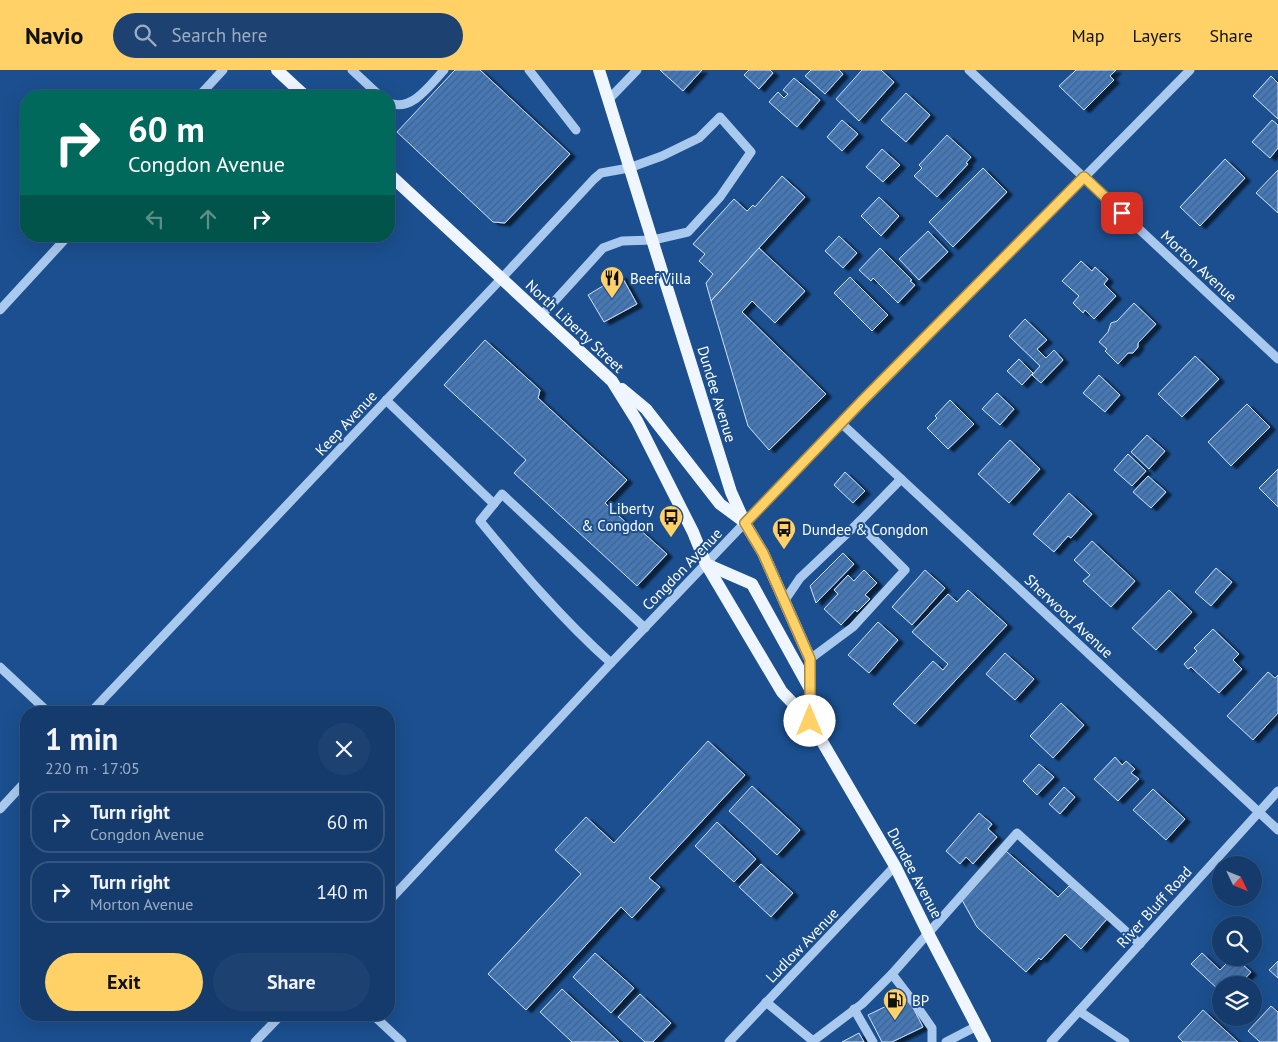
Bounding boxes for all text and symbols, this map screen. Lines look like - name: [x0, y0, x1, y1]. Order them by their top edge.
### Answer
- search box: [113, 13, 463, 58]
- text: Navio: [25, 20, 83, 51]
- icon: search: [131, 21, 159, 49]
- text: Search here: [171, 23, 267, 47]
- text: Map: [1072, 24, 1104, 47]
- text: Layers: [1132, 24, 1181, 47]
- text: Share: [1209, 24, 1253, 47]
- text: 60 m: [128, 106, 205, 152]
- icon: right: [45, 110, 110, 175]
- text: Congdon Avenue: [128, 150, 285, 178]
- pin: [1101, 192, 1143, 234]
- icon: arrive: [1108, 199, 1136, 227]
- icon: left: [141, 205, 169, 233]
- icon: ahead: [194, 205, 222, 233]
- icon: right: [247, 205, 275, 233]
- street label: Morton Avenue: [1157, 226, 1241, 306]
- restaurant icon: Beef Villa: [599, 265, 625, 299]
- place label: Beef Villa: [630, 269, 691, 288]
- street label: North Liberty Street: [522, 275, 628, 377]
- street label: Dundee Avenue: [693, 344, 741, 444]
- street label: Keep Avenue: [311, 387, 381, 459]
- place label: Liberty & Congdon: [581, 499, 654, 535]
- bus stop icon: Liberty & Congdon: [658, 504, 684, 538]
- bus stop icon: Dundee & Congdon: [771, 516, 797, 550]
- place label: Dundee & Congdon: [802, 520, 928, 539]
- street label: Congdon Avenue: [638, 524, 726, 614]
- street label: Sherwood Avenue: [1021, 570, 1117, 662]
- position arrow: [783, 694, 835, 746]
- text: 1 min: [45, 719, 118, 758]
- button: close: [318, 723, 370, 775]
- text: 220 m · 17:05: [45, 758, 140, 778]
- text: Turn right: [90, 800, 170, 824]
- icon: right: [47, 808, 75, 836]
- text: 60 m: [327, 810, 368, 834]
- text: Congdon Avenue: [90, 824, 204, 844]
- street label: Dundee Avenue: [883, 825, 947, 921]
- north arrow: [1212, 856, 1262, 906]
- map controls: [1212, 856, 1262, 1026]
- street label: River Bluff Road: [1112, 862, 1196, 952]
- text: Turn right: [90, 870, 170, 894]
- icon: right: [47, 878, 75, 906]
- text: 140 m: [316, 880, 368, 904]
- text: Morton Avenue: [90, 894, 193, 914]
- street label: Ludlow Avenue: [762, 904, 842, 986]
- button: search: [1212, 916, 1262, 966]
- button: Exit: [45, 953, 203, 1011]
- button: Share: [213, 953, 370, 1011]
- button: layers: [1212, 976, 1262, 1026]
- fuel station icon: BP: [882, 987, 908, 1021]
- place label: BP: [912, 991, 929, 1010]

